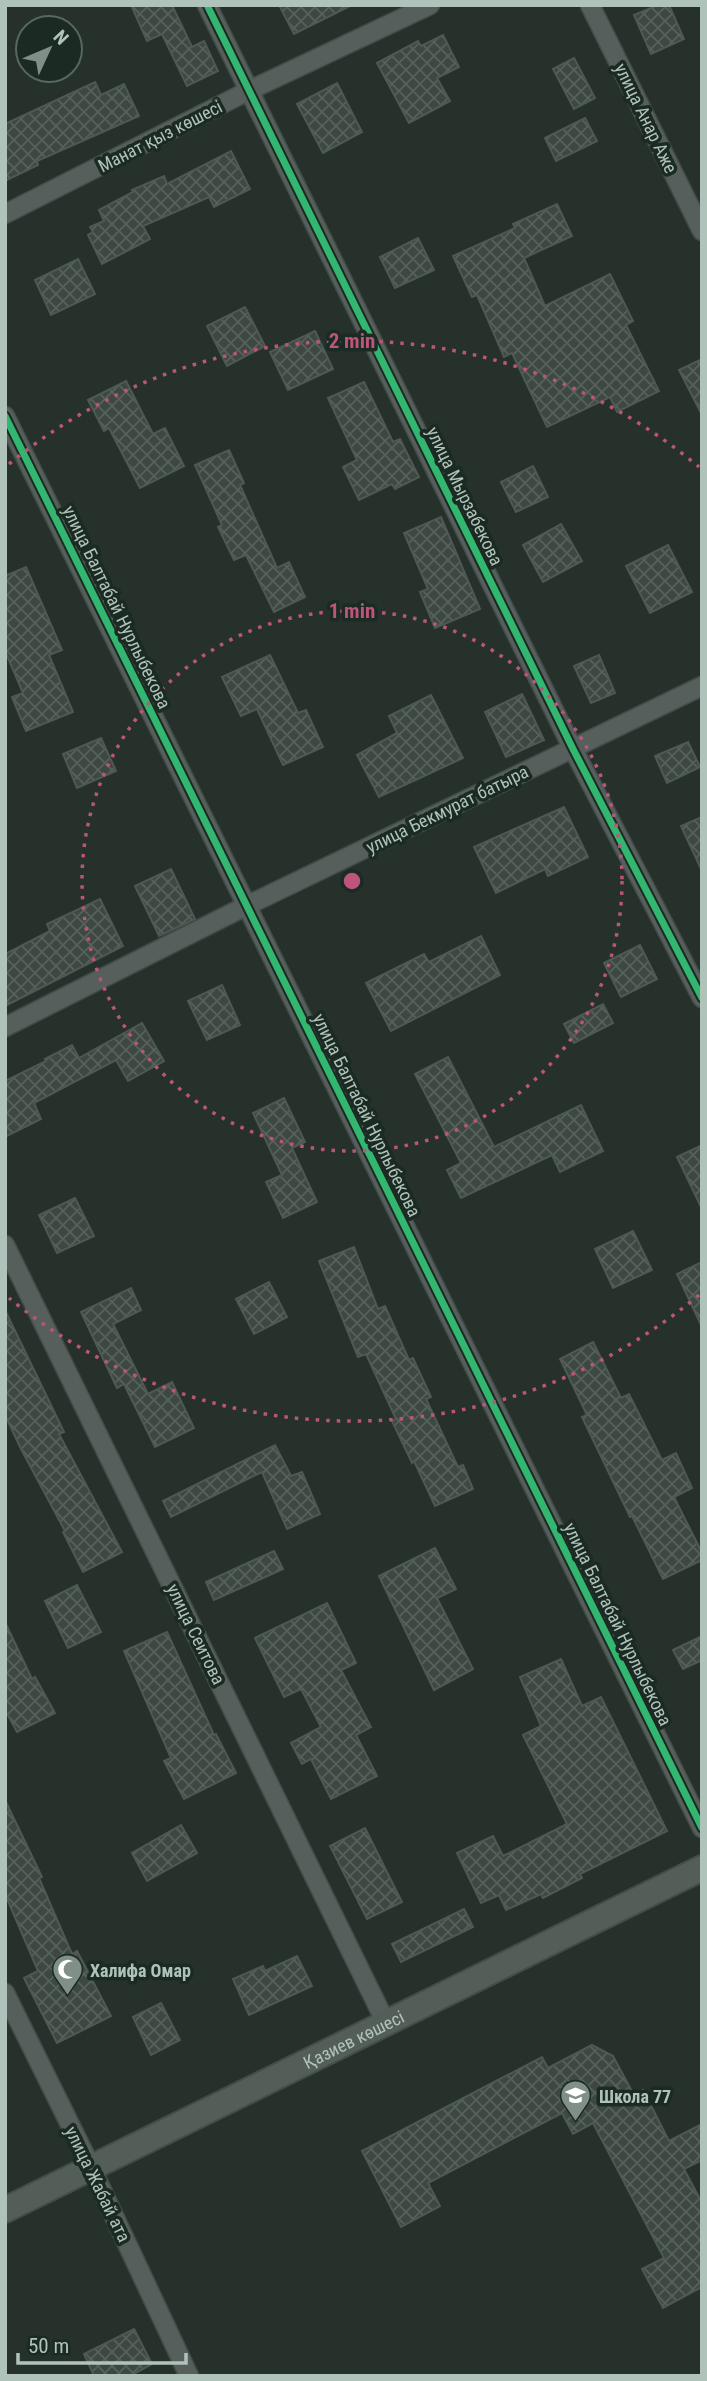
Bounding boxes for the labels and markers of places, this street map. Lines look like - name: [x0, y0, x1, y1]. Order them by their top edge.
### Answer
- centre of rings: [340, 869, 364, 893]
- mosque icon: Халифа Омар: [50, 1953, 84, 1997]
- place label: Халифа Омар: [90, 1960, 191, 1981]
- school or university icon: Школа 77: [559, 2079, 593, 2123]
- place label: Школа 77: [599, 2086, 671, 2107]

